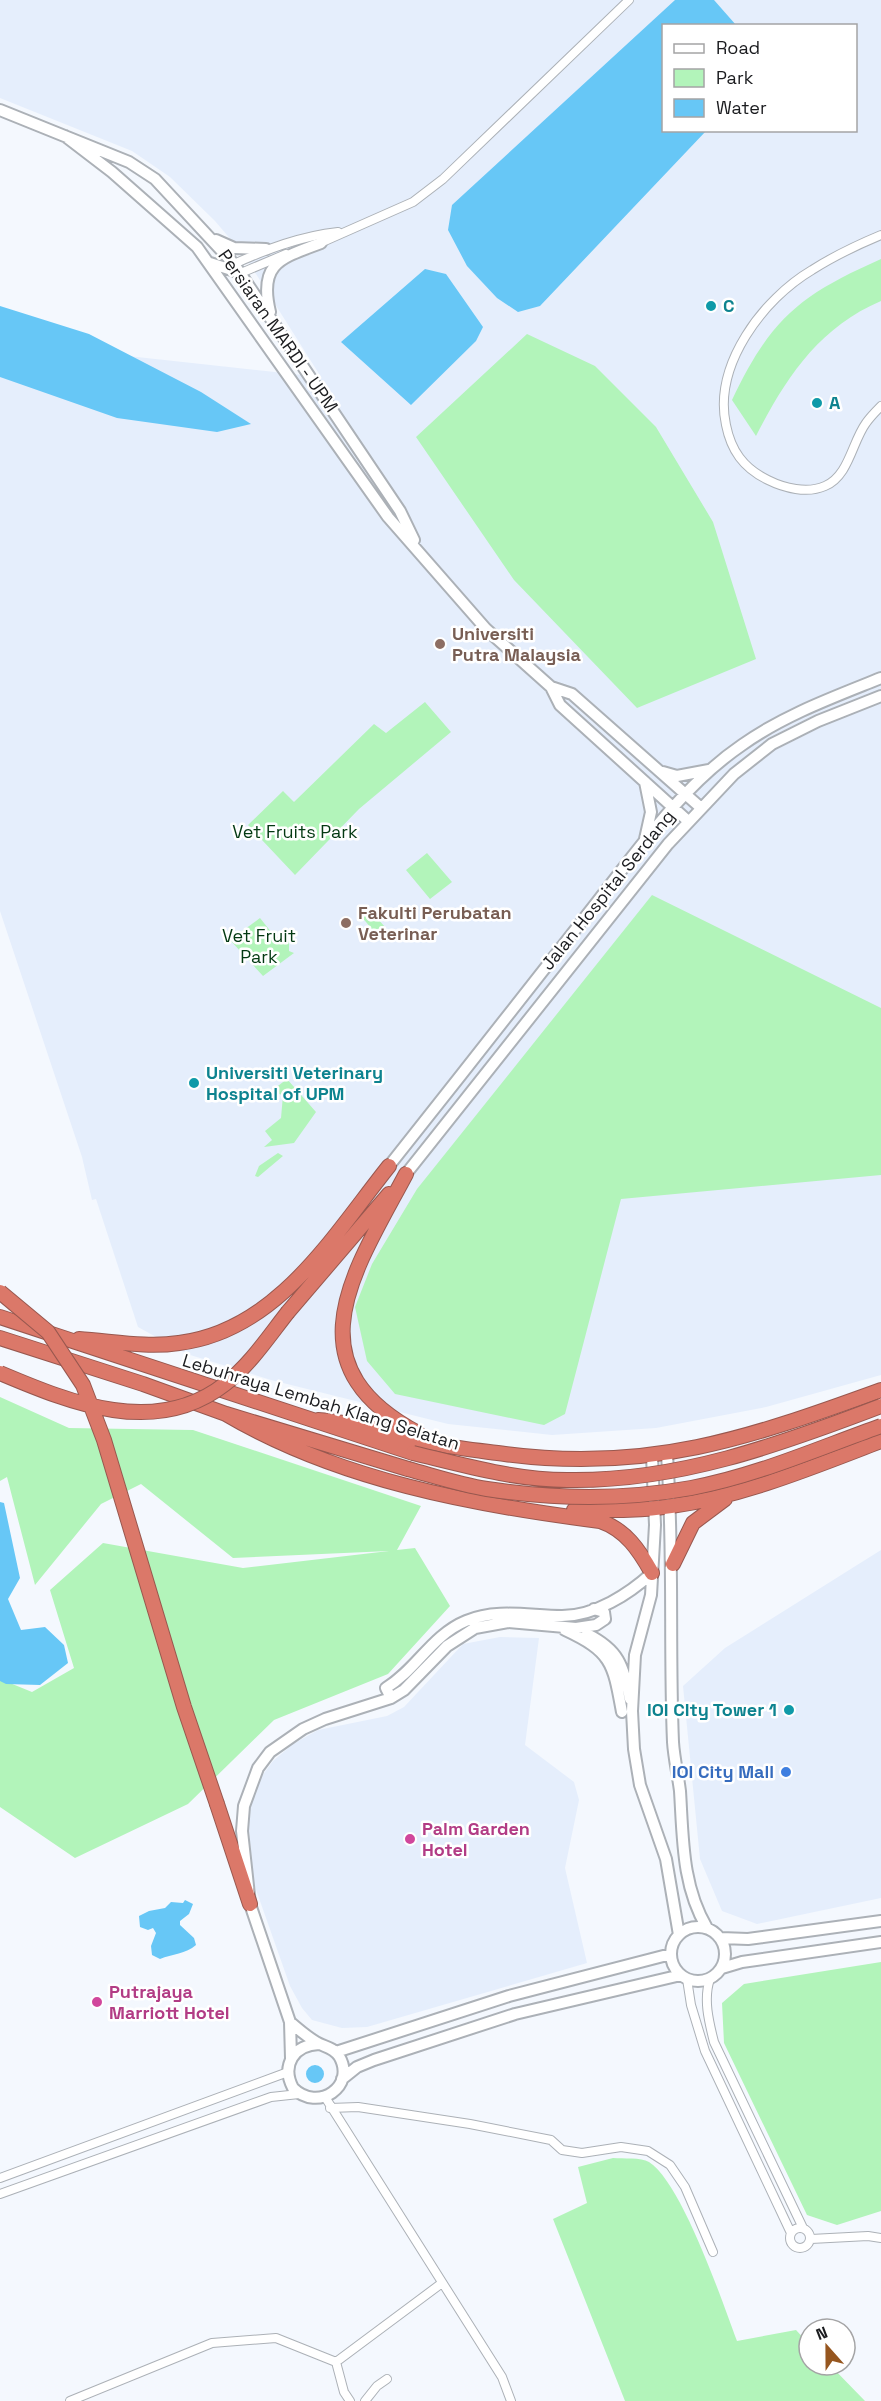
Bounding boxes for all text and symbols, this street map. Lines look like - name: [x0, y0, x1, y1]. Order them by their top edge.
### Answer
- legend: [662, 24, 857, 132]
- text: Road: [716, 36, 760, 59]
- text: Park: [716, 66, 754, 89]
- text: Water: [716, 96, 767, 119]
- street label: Persiaran MARDI - UPM: [213, 245, 343, 417]
- place label: C: [723, 294, 735, 317]
- marker: C: [704, 299, 718, 313]
- place label: A: [829, 391, 841, 414]
- marker: A: [810, 396, 824, 410]
- place label: Universiti Putra Malaysia: [452, 622, 582, 666]
- marker: Universiti Putra Malaysia: [433, 637, 447, 651]
- street label: Jalan Hospital Serdang: [536, 805, 679, 975]
- park label: Vet Fruits Park: [232, 820, 358, 843]
- place label: Fakulti Perubatan Veterinar: [358, 901, 512, 945]
- marker: Fakulti Perubatan Veterinar: [339, 916, 353, 930]
- park label: Vet Fruit Park: [222, 924, 296, 968]
- place label: Universiti Veterinary Hospital of UPM: [206, 1061, 383, 1105]
- marker: Universiti Veterinary Hospital of UPM: [187, 1076, 201, 1090]
- street label: Lebuhraya Lembah Klang Selatan: [180, 1348, 463, 1455]
- place label: IOI CIty Tower 1: [647, 1698, 777, 1721]
- marker: IOI CIty Tower 1: [782, 1703, 796, 1717]
- place label: IOI City Mall: [672, 1760, 774, 1783]
- marker: IOI City Mall: [779, 1765, 793, 1779]
- place label: Palm Garden Hotel: [422, 1817, 530, 1861]
- marker: Palm Garden Hotel: [403, 1832, 417, 1846]
- place label: Putrajaya Marriott Hotel: [109, 1980, 230, 2024]
- marker: Putrajaya Marriott Hotel: [90, 1995, 104, 2009]
- north arrow: [797, 2317, 857, 2377]
- text: N: [813, 2322, 831, 2345]

